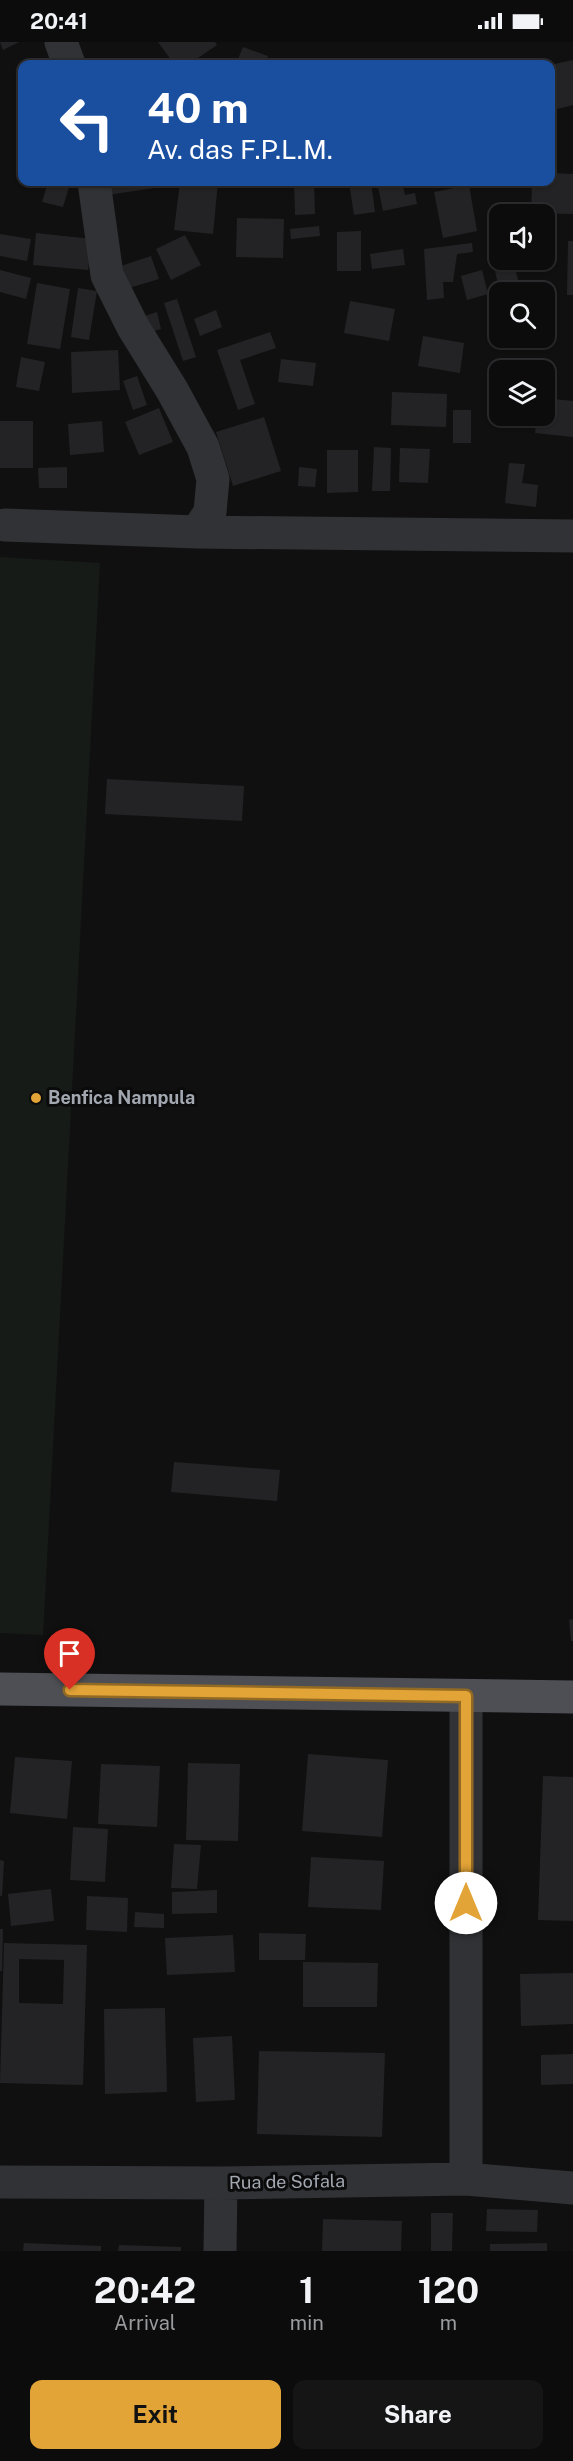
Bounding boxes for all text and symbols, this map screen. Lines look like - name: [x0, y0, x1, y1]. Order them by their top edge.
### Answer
- text: 20:41: [30, 8, 88, 34]
- text: 40 m: [147, 83, 249, 132]
- icon: left: [48, 84, 126, 162]
- text: Av. das F.P.L.M.: [147, 133, 333, 165]
- map controls: [489, 204, 555, 426]
- button: sound: [489, 204, 555, 270]
- button: search: [489, 282, 555, 348]
- button: layers: [489, 360, 555, 426]
- place label: Benfica Nampula: [48, 1087, 195, 1108]
- marker: Benfica Nampula: [29, 1091, 43, 1105]
- pin: [44, 1628, 95, 1690]
- icon: arrive: [53, 1637, 86, 1670]
- position arrow: [434, 1871, 498, 1935]
- street label: Rua de Sofala: [229, 2170, 345, 2193]
- text: 20:42: [94, 2269, 196, 2311]
- text: 1: [299, 2269, 315, 2311]
- text: 120: [418, 2269, 479, 2311]
- text: Arrival: [114, 2311, 176, 2335]
- text: min: [290, 2311, 324, 2335]
- text: m: [440, 2311, 457, 2335]
- button: Exit: [30, 2380, 281, 2449]
- button: Share: [293, 2380, 543, 2449]

